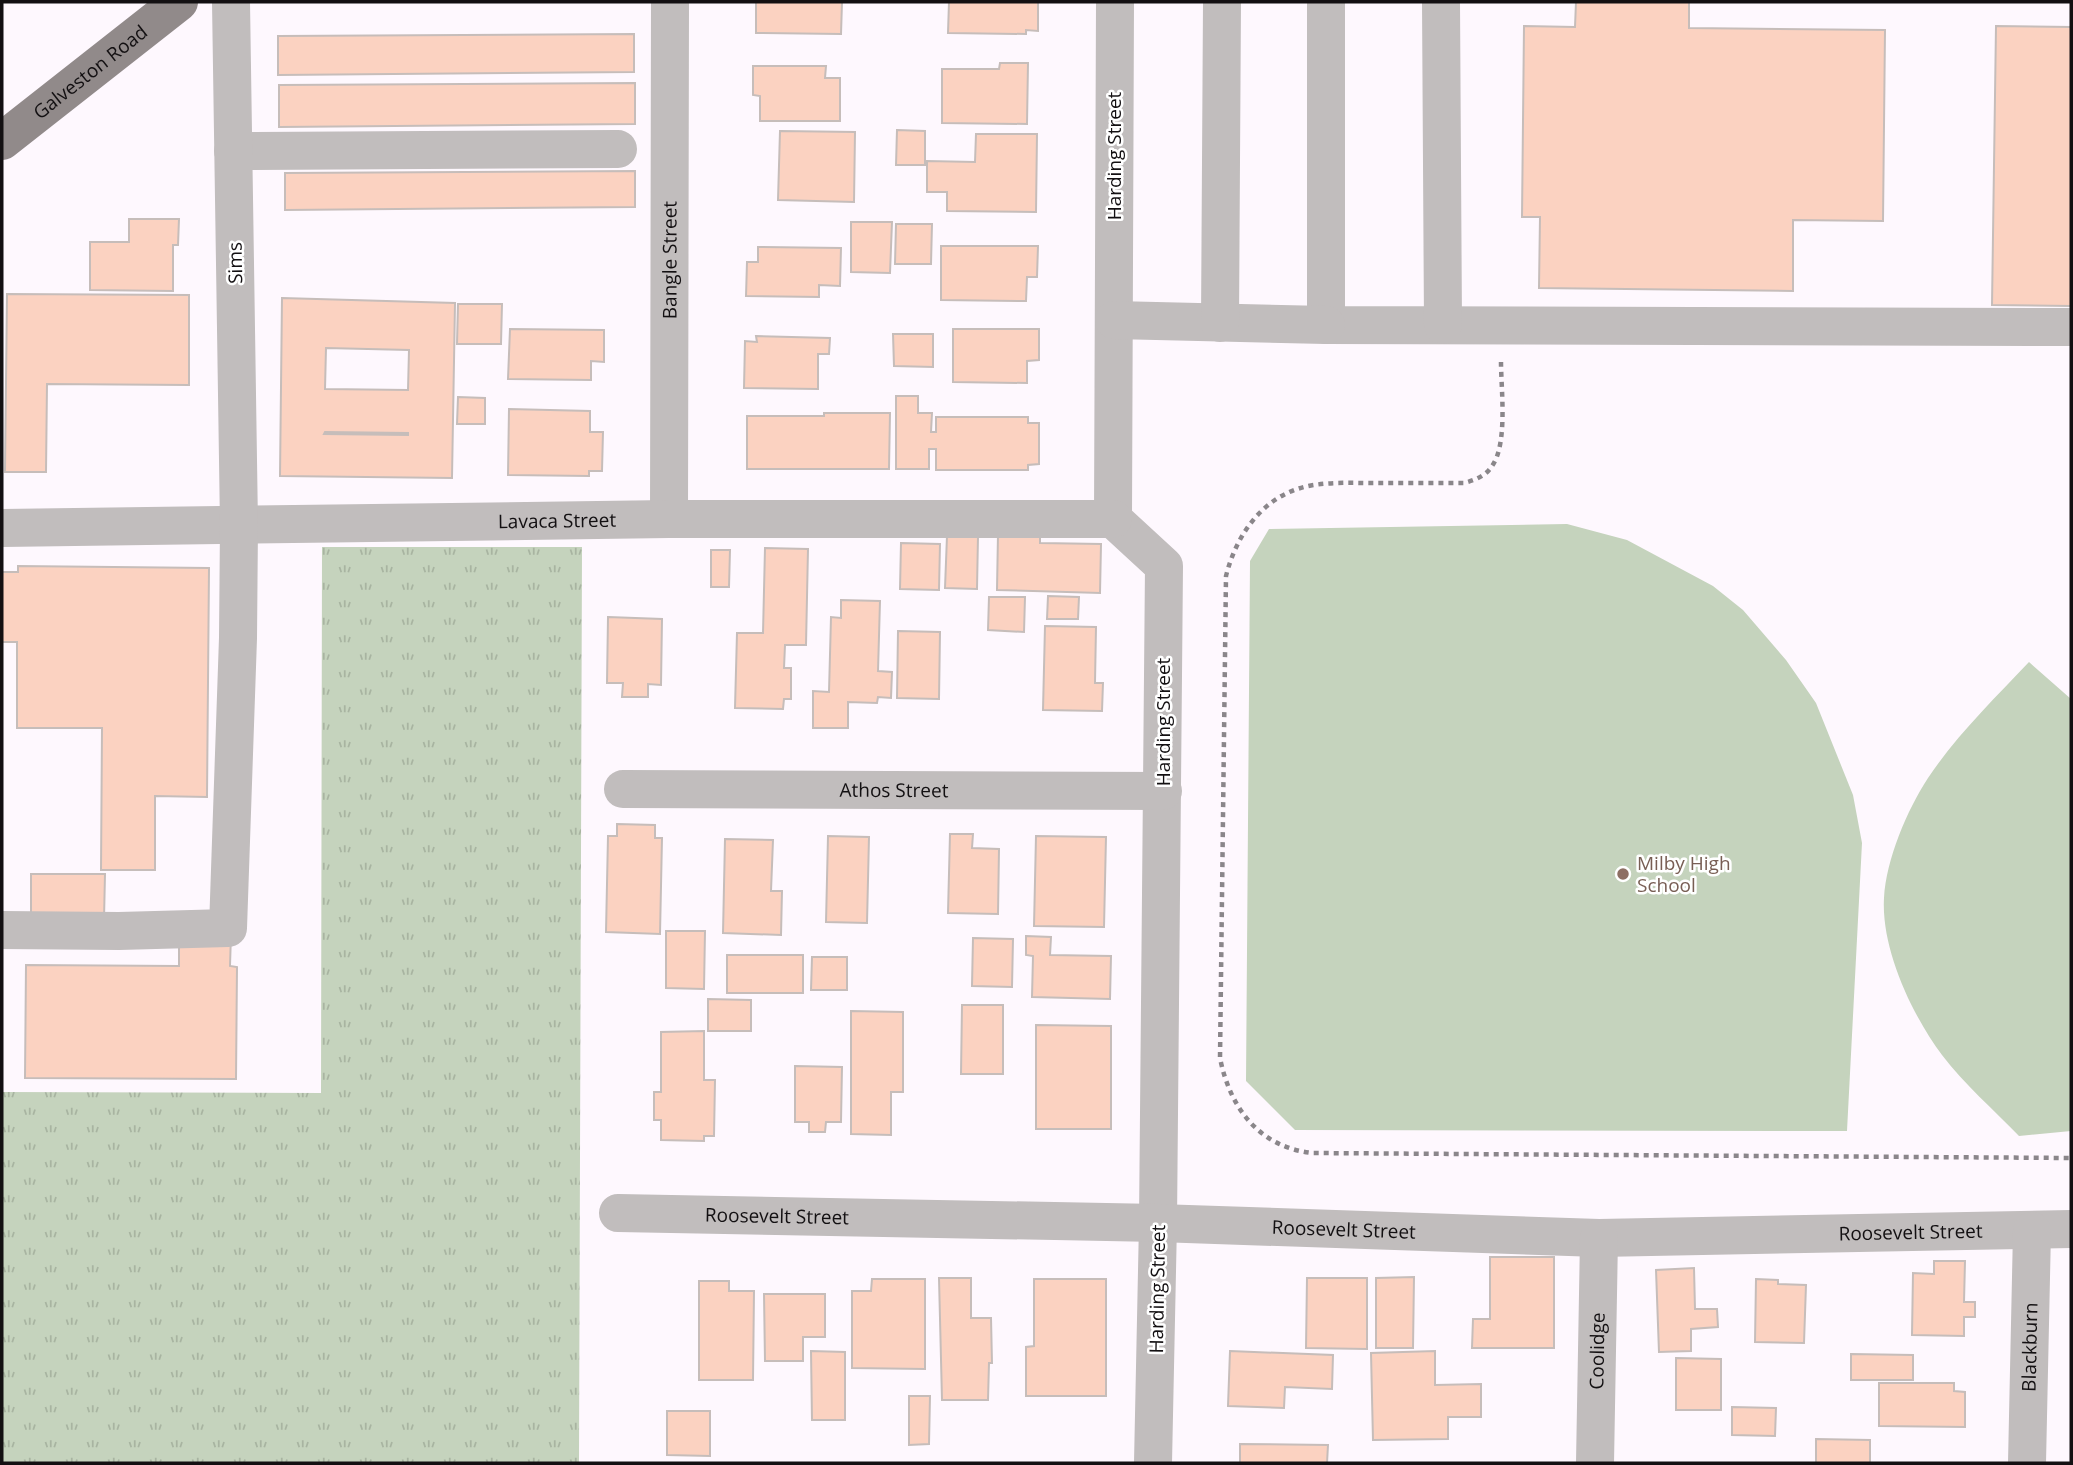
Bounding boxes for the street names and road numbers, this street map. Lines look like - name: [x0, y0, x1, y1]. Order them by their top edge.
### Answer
- street label: Galveston Road: [28, 19, 153, 125]
- street label: Harding Street: [1101, 91, 1127, 220]
- street label: Bangle Street: [656, 201, 683, 319]
- street label: Sims: [222, 242, 248, 284]
- street label: Lavaca Street: [498, 507, 616, 534]
- street label: Harding Street: [1150, 657, 1176, 786]
- street label: Athos Street: [839, 777, 949, 803]
- street label: Roosevelt Street: [705, 1202, 849, 1230]
- street label: Roosevelt Street: [1271, 1214, 1416, 1245]
- street label: Roosevelt Street: [1838, 1218, 1983, 1246]
- street label: Harding Street: [1143, 1224, 1171, 1354]
- street label: Blackburn: [2016, 1302, 2043, 1392]
- street label: Coolidge: [1583, 1312, 1611, 1390]

